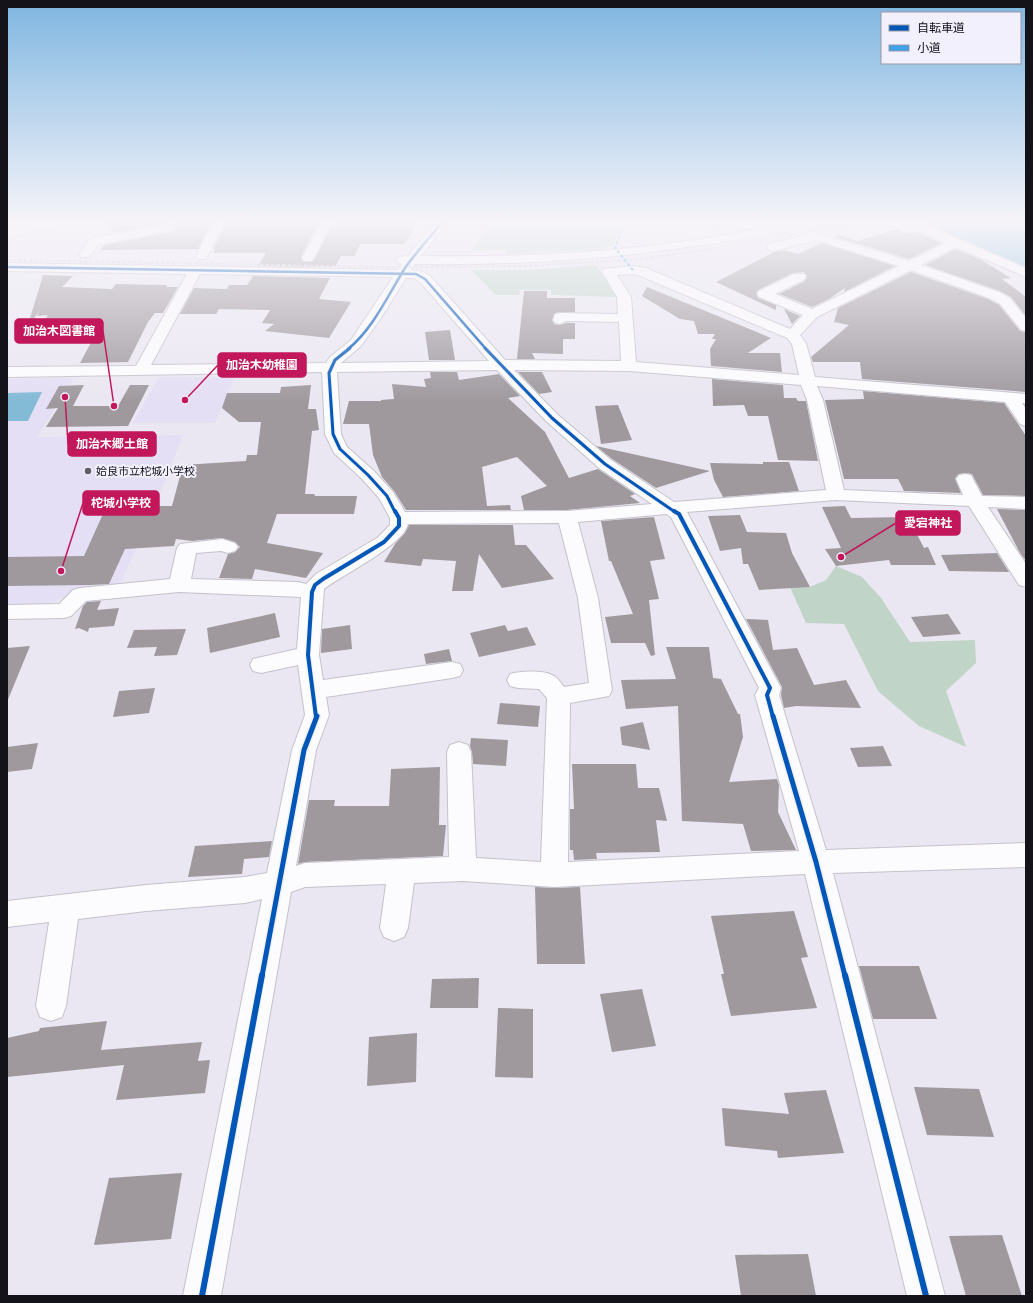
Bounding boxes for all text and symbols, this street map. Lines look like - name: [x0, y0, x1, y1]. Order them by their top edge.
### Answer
- legend: [881, 12, 1021, 64]
- text: 自転車道: [917, 21, 965, 35]
- text: 小道: [917, 41, 941, 55]
- callout: 加治木図書館: [15, 319, 103, 343]
- text: 加治木図書館: [23, 324, 95, 338]
- callout: 加治木幼稚園: [218, 353, 306, 377]
- text: 加治木幼稚園: [226, 358, 298, 372]
- callout: 加治木郷土館: [68, 432, 156, 456]
- text: 加治木郷土館: [76, 437, 148, 451]
- place label: 姶良市立柁城小学校: [96, 465, 195, 478]
- marker: 姶良市立柁城小学校: [83, 466, 93, 476]
- callout: 柁城小学校: [83, 491, 159, 515]
- text: 柁城小学校: [91, 496, 151, 510]
- callout: 愛宕神社: [896, 511, 960, 535]
- text: 愛宕神社: [904, 516, 952, 530]

